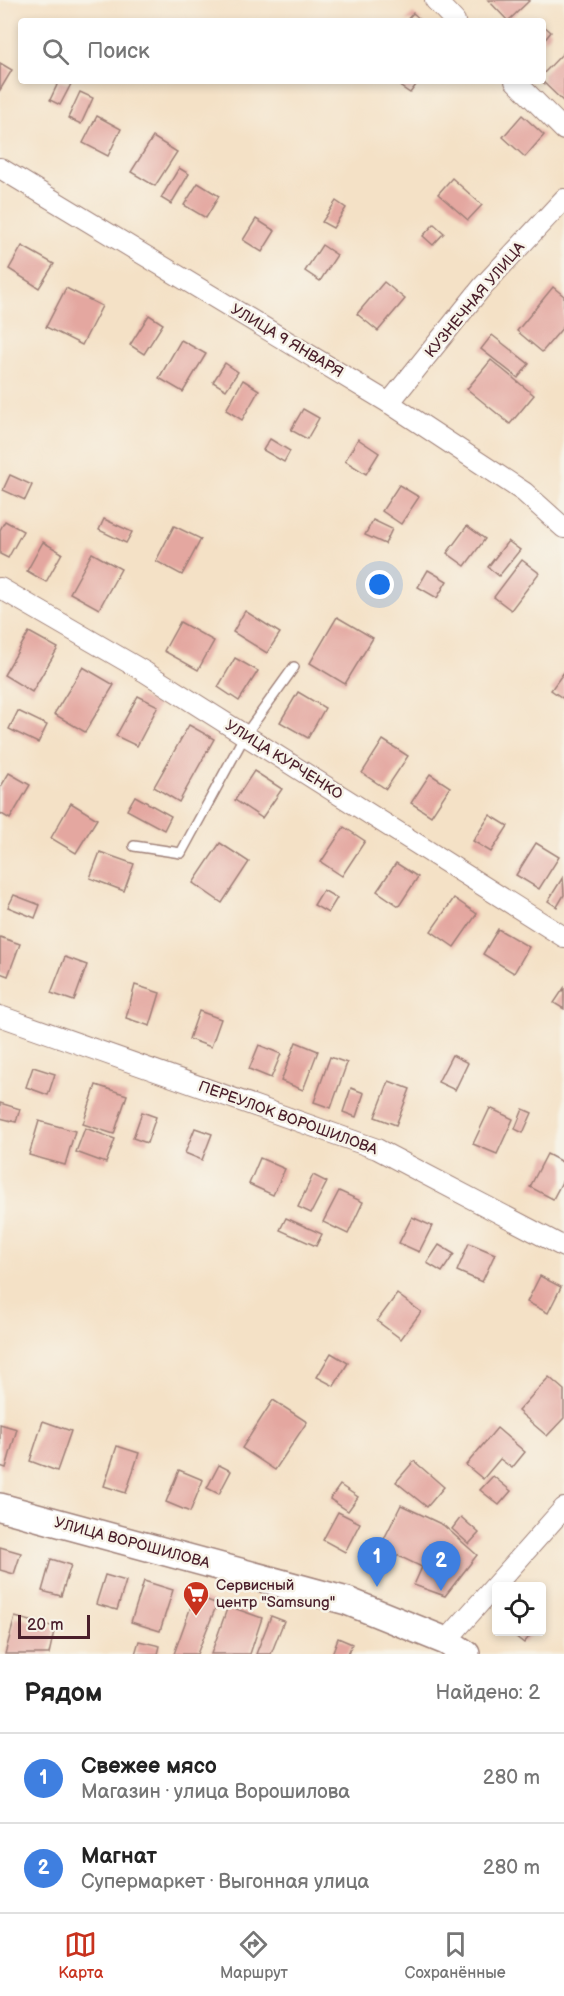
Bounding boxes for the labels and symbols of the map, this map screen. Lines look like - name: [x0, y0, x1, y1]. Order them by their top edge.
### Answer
- street label: КУЗНЕЧНАЯ УЛИЦА: [421, 238, 529, 362]
- street label: УЛИЦА 9 ЯНВАРЯ: [227, 300, 347, 382]
- your location: [365, 570, 394, 599]
- street label: УЛИЦА КУРЧЕНКО: [222, 716, 346, 804]
- street label: ПЕРЕУЛОК ВОРОШИЛОВА: [196, 1077, 381, 1160]
- street label: УЛИЦА ВОРОШИЛОВА: [52, 1513, 213, 1573]
- pin: 1: [358, 1538, 397, 1587]
- pin: 2: [422, 1542, 460, 1591]
- place label: Сервисный центр "Samsung": [216, 1576, 335, 1612]
- supermarket icon: Сервисный центр "Samsung": [181, 1579, 211, 1617]
- scale bar: [18, 1612, 90, 1640]

